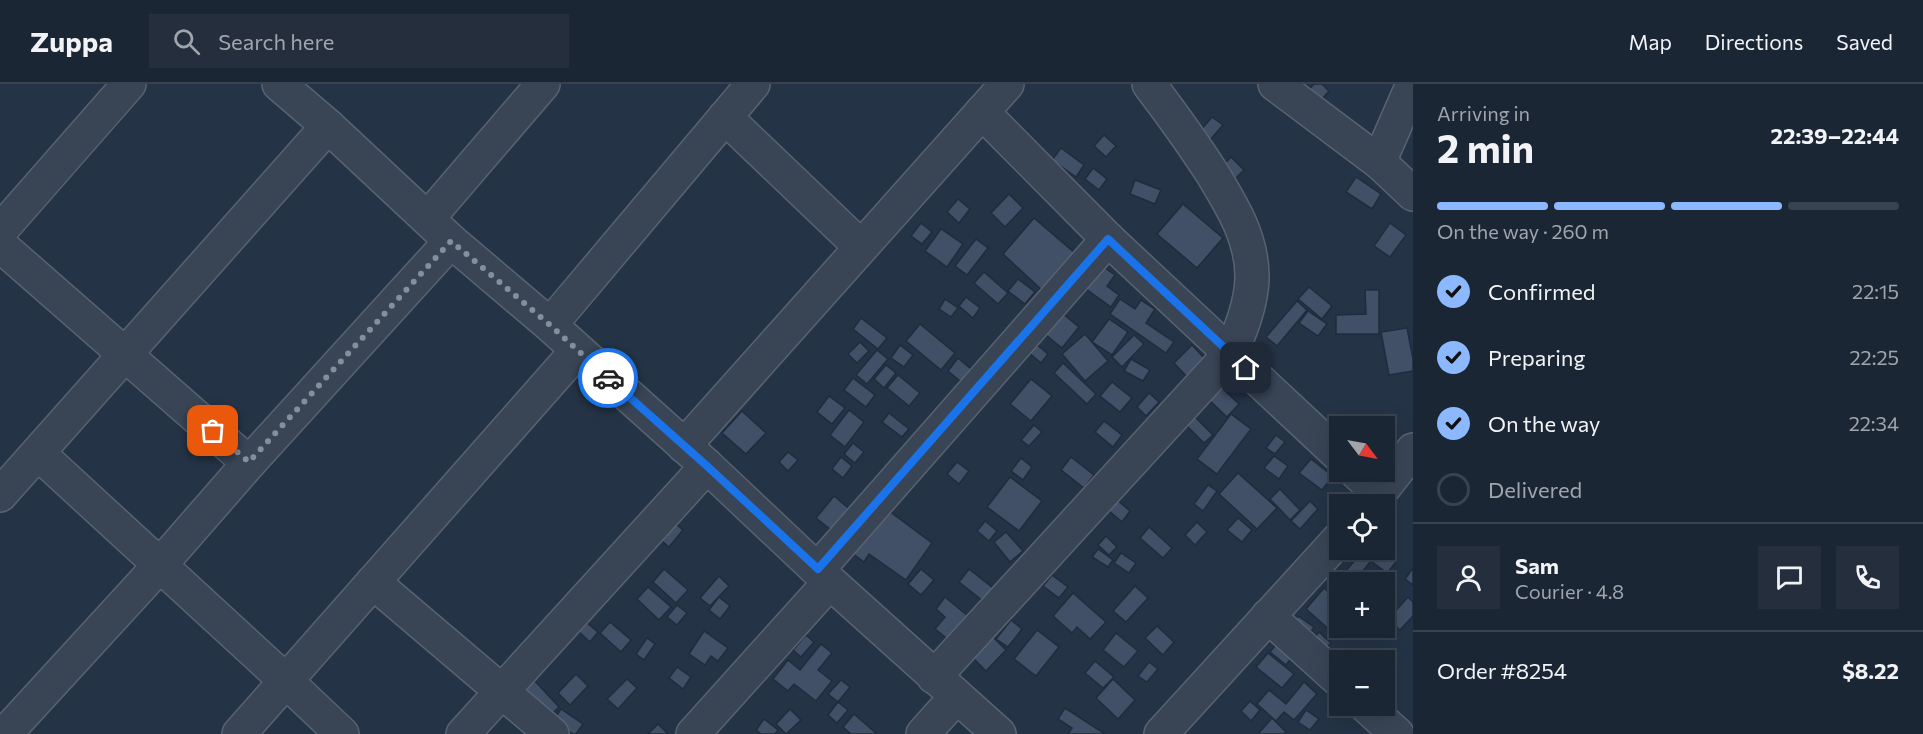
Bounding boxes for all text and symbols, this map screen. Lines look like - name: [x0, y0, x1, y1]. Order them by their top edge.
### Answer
- search box: [149, 14, 569, 68]
- text: Zuppa: [30, 24, 113, 58]
- icon: search: [170, 25, 203, 58]
- text: Search here: [218, 28, 334, 55]
- text: Map: [1629, 29, 1672, 54]
- text: Directions: [1705, 29, 1803, 54]
- text: Saved: [1836, 29, 1893, 54]
- text: Arriving in: [1437, 101, 1530, 125]
- text: 22:39–22:44: [1770, 122, 1899, 149]
- text: 2 min: [1437, 123, 1534, 171]
- text: On the way · 260 m: [1437, 219, 1609, 243]
- icon: check: [1437, 275, 1470, 308]
- text: Confirmed: [1488, 278, 1595, 305]
- text: 22:15: [1852, 279, 1899, 303]
- icon: check: [1437, 341, 1470, 374]
- pin: [1220, 342, 1271, 393]
- text: Preparing: [1488, 344, 1585, 371]
- text: 22:25: [1850, 345, 1899, 369]
- courier: [578, 348, 638, 408]
- icon: home: [1229, 351, 1262, 384]
- icon: car: [592, 362, 625, 395]
- pin: [187, 405, 238, 456]
- icon: check: [1437, 407, 1470, 440]
- text: On the way: [1488, 410, 1600, 437]
- text: 22:34: [1849, 411, 1899, 435]
- icon: bag: [196, 414, 229, 447]
- north arrow: [1329, 416, 1395, 482]
- map controls: [1329, 416, 1395, 716]
- text: Delivered: [1488, 476, 1582, 503]
- button: locate: [1329, 494, 1395, 560]
- button: person: [1437, 546, 1500, 609]
- button: chat: [1758, 546, 1821, 609]
- button: phone: [1836, 546, 1899, 609]
- text: Sam: [1515, 552, 1559, 579]
- button: +: [1329, 572, 1395, 638]
- text: Courier · 4.8: [1515, 579, 1624, 603]
- button: −: [1329, 650, 1395, 716]
- text: Order #8254: [1437, 657, 1567, 684]
- text: $8.22: [1842, 657, 1899, 684]

